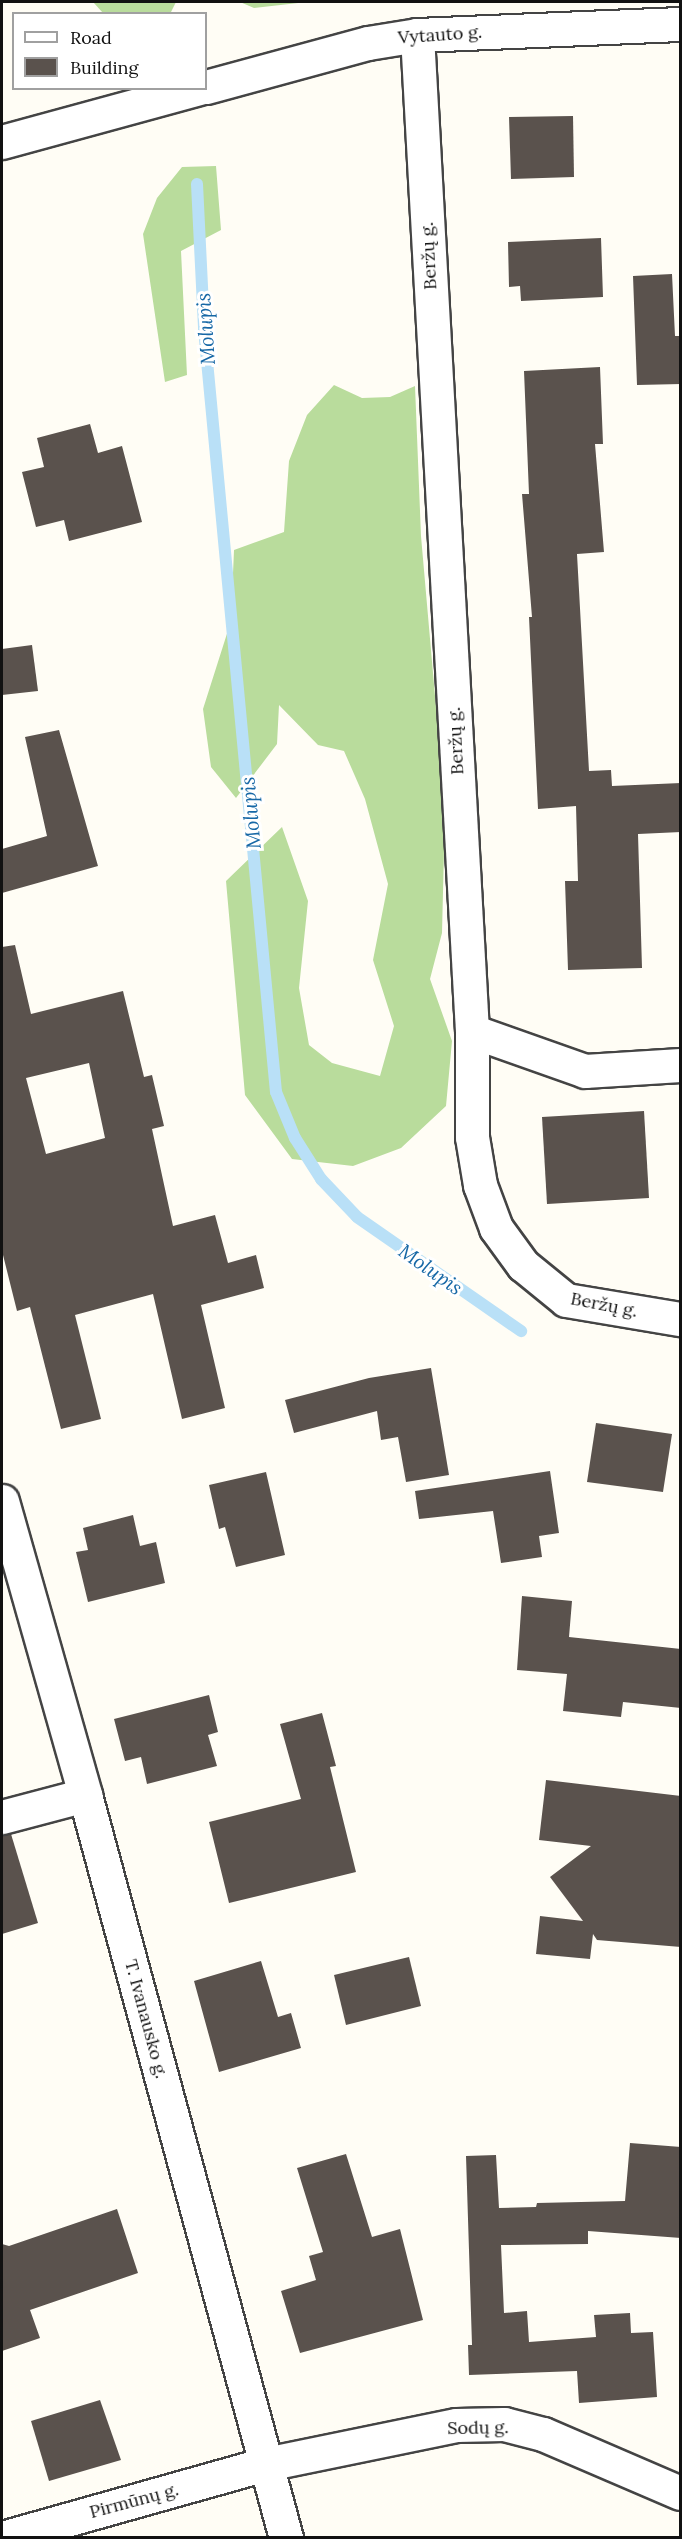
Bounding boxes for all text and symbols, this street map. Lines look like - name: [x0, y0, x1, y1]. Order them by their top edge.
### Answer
- legend: [12, 12, 207, 90]
- street label: Vytauto g.: [397, 21, 483, 49]
- text: Road: [70, 26, 112, 49]
- text: Building: [70, 56, 138, 79]
- street label: Beržų g.: [416, 222, 442, 290]
- water label: Molupis: [191, 292, 219, 366]
- street label: Beržų g.: [443, 707, 469, 775]
- water label: Molupis: [235, 776, 265, 850]
- water label: Molupis: [394, 1238, 468, 1300]
- street label: Beržų g.: [569, 1288, 639, 1322]
- street label: T. Ivanausko g.: [120, 1957, 172, 2081]
- street label: Sodų g.: [447, 2417, 509, 2439]
- street label: Pirmūnų g.: [87, 2479, 181, 2523]

